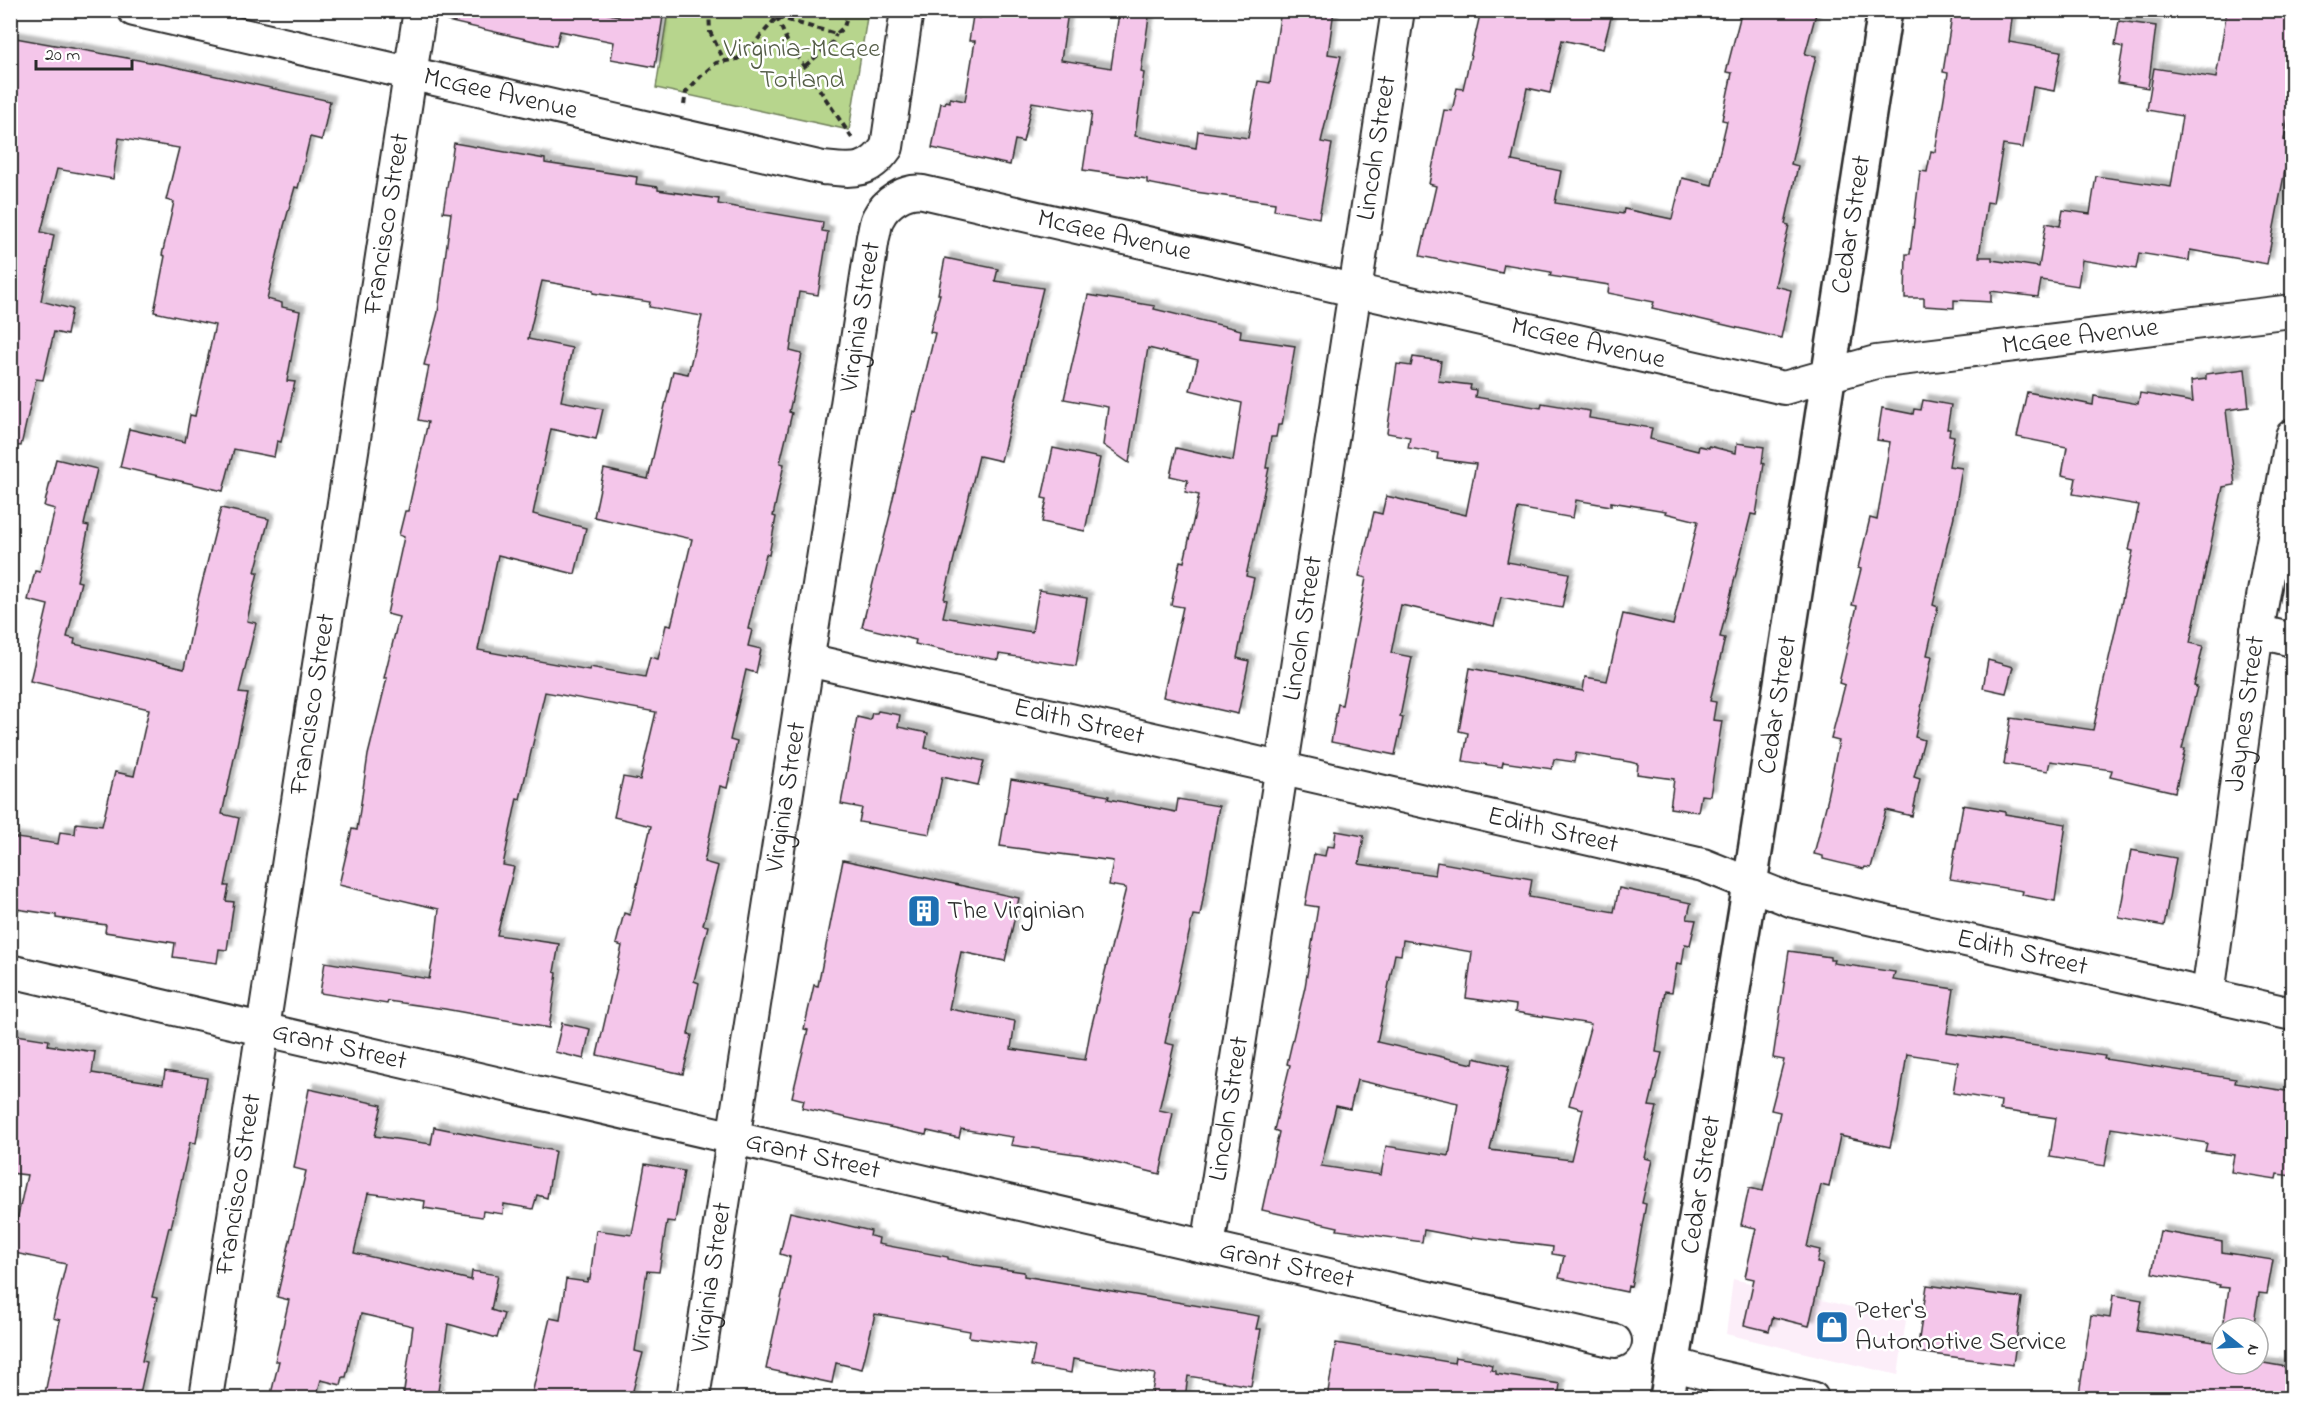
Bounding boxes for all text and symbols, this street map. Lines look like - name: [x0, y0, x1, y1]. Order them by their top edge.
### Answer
- park label: Virginia-McGee Totland: [723, 30, 881, 100]
- scale bar: [36, 33, 132, 71]
- text: 20 m: [45, 43, 80, 69]
- street label: McGee Avenue: [420, 57, 582, 131]
- street label: Lincoln Street: [1346, 73, 1407, 223]
- street label: Francisco Street: [354, 130, 420, 318]
- street label: Cedar Street: [1822, 152, 1882, 297]
- street label: McGee Avenue: [1033, 199, 1196, 272]
- street label: Virginia Street: [830, 239, 892, 396]
- street label: McGee Avenue: [1507, 307, 1670, 380]
- street label: McGee Avenue: [2000, 308, 2161, 366]
- street label: Lincoln Street: [1273, 553, 1333, 703]
- street label: Francisco Street: [280, 611, 346, 799]
- street label: Cedar Street: [1748, 633, 1808, 777]
- street label: Jaynes Street: [2216, 633, 2276, 794]
- street label: Edith Street: [1010, 688, 1148, 756]
- street label: Virginia Street: [755, 719, 817, 876]
- street label: Edith Street: [1483, 797, 1622, 864]
- place label: The Virginian: [947, 892, 1084, 931]
- building icon: The Virginian: [906, 893, 942, 929]
- street label: Edith Street: [1953, 919, 2091, 987]
- street label: Grant Street: [268, 1013, 411, 1081]
- street label: Lincoln Street: [1199, 1033, 1260, 1184]
- street label: Francisco Street: [206, 1091, 272, 1279]
- street label: Cedar Street: [1671, 1113, 1732, 1257]
- street label: Grant Street: [742, 1122, 884, 1191]
- street label: Virginia Street: [681, 1199, 743, 1356]
- street label: Grant Street: [1215, 1231, 1358, 1300]
- place label: Peter's Automotive Service: [1855, 1292, 2067, 1362]
- shop icon: Peter's Automotive Service: [1814, 1309, 1850, 1345]
- north arrow: [2210, 1316, 2270, 1376]
- text: N: [2239, 1341, 2265, 1359]

